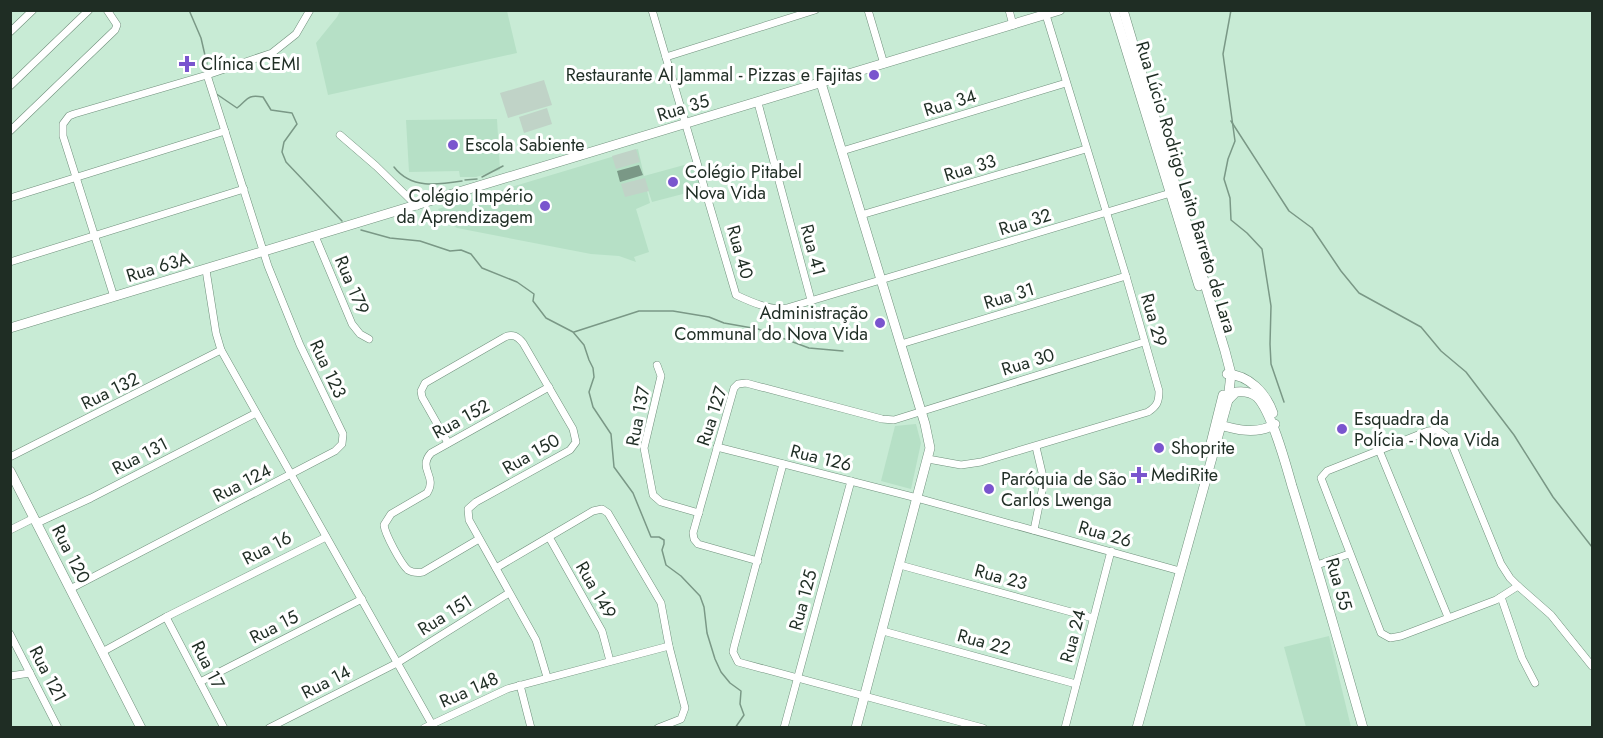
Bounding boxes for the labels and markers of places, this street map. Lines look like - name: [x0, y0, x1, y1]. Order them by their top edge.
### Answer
- place label: Clínica CEMI: [201, 51, 300, 77]
- marker: Clínica CEMI: [178, 55, 196, 73]
- place label: Restaurante Al Jammal - Pizzas e Fajitas: [566, 62, 862, 88]
- marker: Restaurante Al Jammal - Pizzas e Fajitas: [867, 68, 881, 82]
- place label: Escola Sabiente: [465, 132, 585, 158]
- marker: Escola Sabiente: [446, 138, 460, 152]
- place label: Colégio Pitabel Nova Vida: [685, 159, 802, 206]
- marker: Colégio Pitabel Nova Vida: [666, 175, 680, 189]
- place label: Colégio Império da Aprendizagem: [396, 183, 533, 230]
- marker: Colégio Império da Aprendizagem: [538, 199, 552, 213]
- place label: Administração Communal do Nova Vida: [674, 300, 868, 347]
- marker: Administração Communal do Nova Vida: [873, 316, 887, 330]
- place label: Esquadra da Polícia - Nova Vida: [1354, 406, 1499, 453]
- marker: Esquadra da Polícia - Nova Vida: [1335, 422, 1349, 436]
- place label: Shoprite: [1171, 435, 1235, 461]
- marker: Shoprite: [1152, 441, 1166, 455]
- place label: MediRite: [1151, 462, 1218, 488]
- place label: Paróquia de São Carlos Lwenga: [1001, 466, 1127, 513]
- marker: MediRite: [1132, 468, 1146, 482]
- marker: Paróquia de São Carlos Lwenga: [982, 482, 996, 496]

